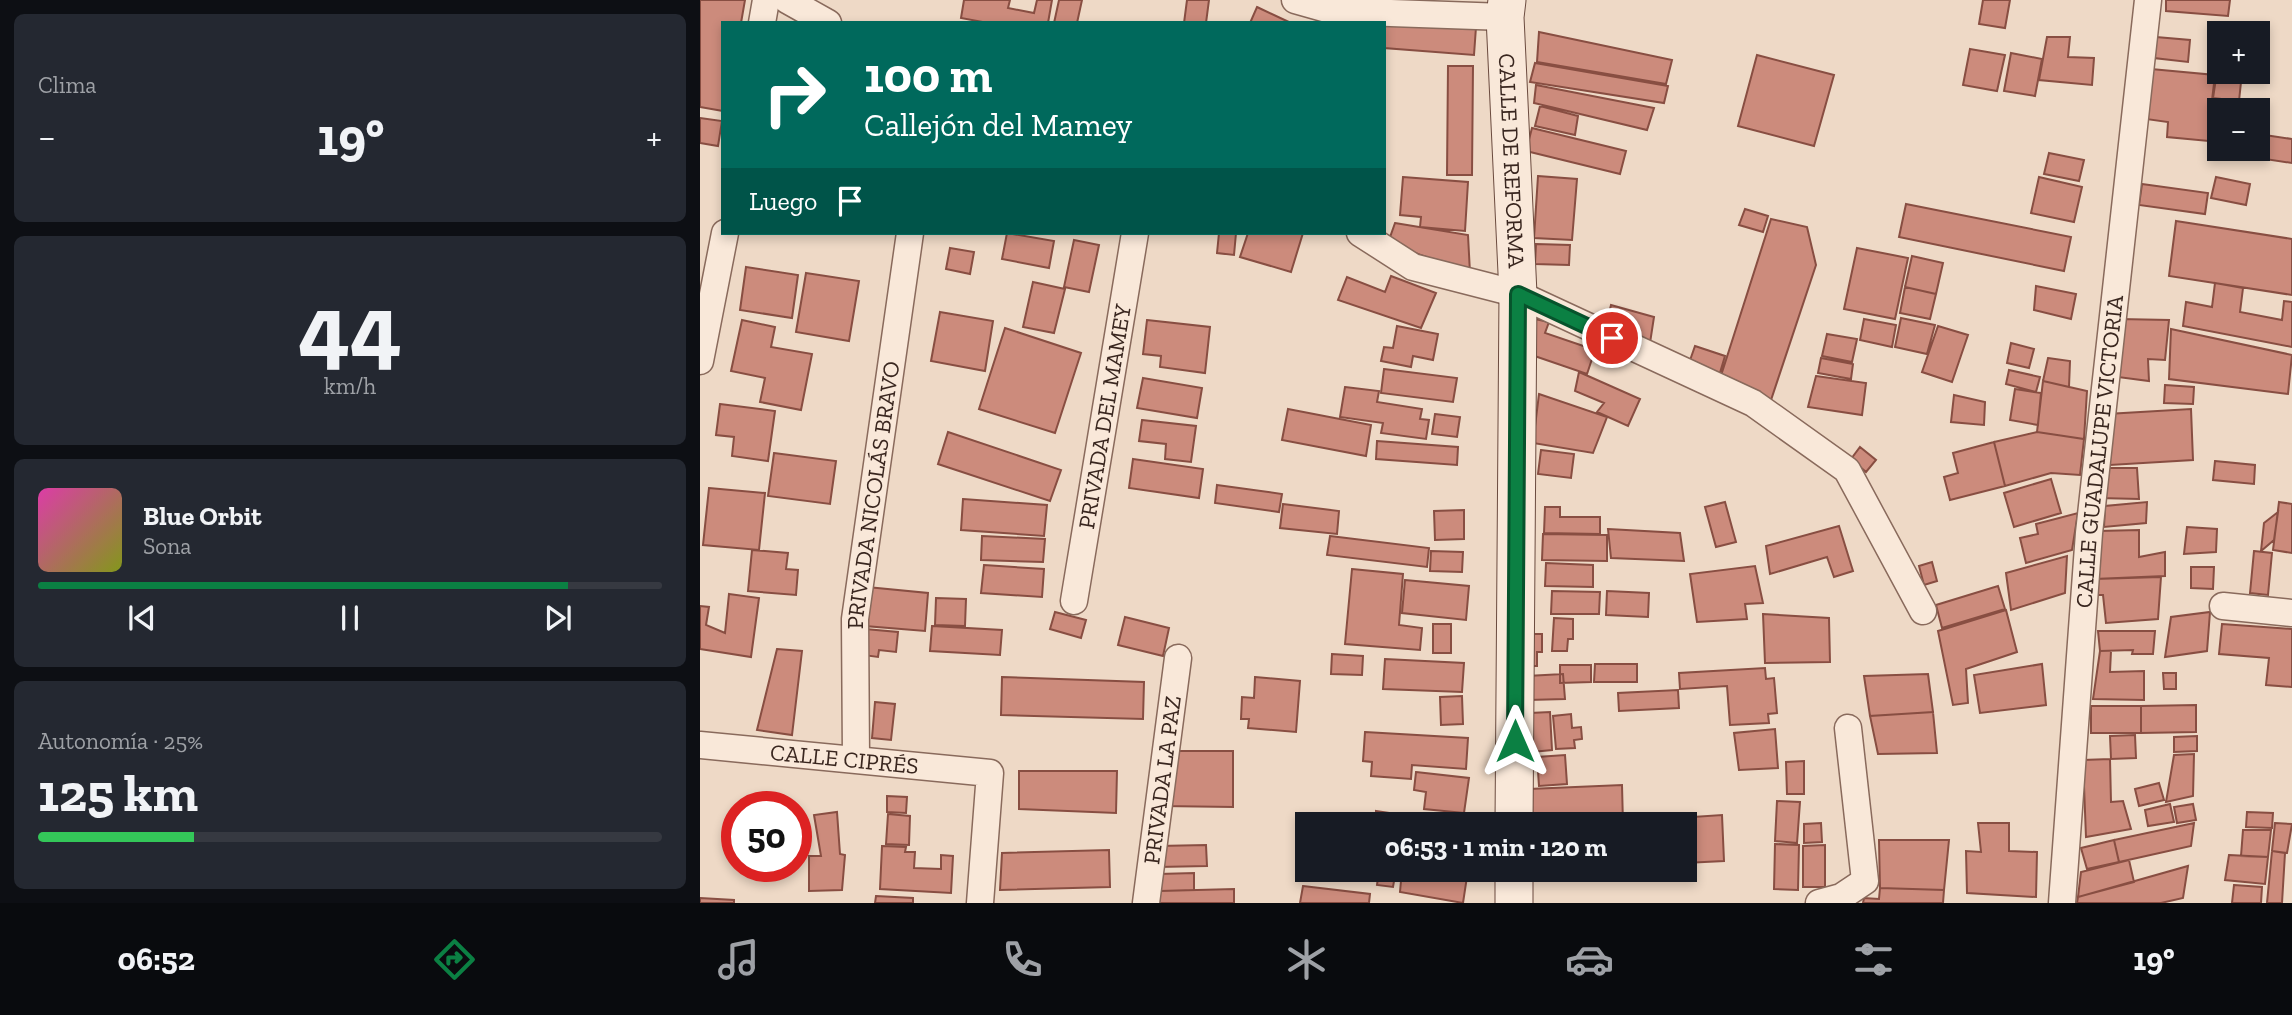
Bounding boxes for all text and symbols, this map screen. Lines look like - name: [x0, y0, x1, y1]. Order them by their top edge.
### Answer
- map controls: [2207, 21, 2270, 161]
- button: +: [2207, 21, 2270, 84]
- text: 100 m: [864, 46, 992, 105]
- icon: right: [749, 49, 840, 140]
- street label: CALLE DE REFORMA: [1493, 53, 1531, 270]
- text: Clima: [38, 71, 96, 99]
- button: −: [2207, 98, 2270, 161]
- text: 19°: [317, 106, 384, 168]
- text: Callejón del Mamey: [864, 106, 1132, 144]
- text: −: [38, 114, 56, 160]
- text: +: [646, 114, 662, 160]
- icon: arrive: [831, 182, 869, 220]
- text: Luego: [749, 185, 817, 217]
- text: 44: [298, 272, 402, 381]
- street label: CALLE GUADALUPE VICTORIA: [2070, 293, 2129, 609]
- street label: PRIVADA DEL MAMEY: [1072, 301, 1137, 531]
- pin: [1582, 308, 1642, 368]
- icon: arrive: [1593, 319, 1631, 357]
- street label: PRIVADA NICOLÁS BRAVO: [841, 359, 906, 629]
- text: km/h: [324, 372, 376, 400]
- text: Blue Orbit: [143, 500, 262, 532]
- text: Sona: [143, 532, 191, 560]
- icon: previous: [123, 599, 161, 637]
- icon: pause: [331, 599, 369, 637]
- icon: next: [539, 599, 577, 637]
- street label: PRIVADA LA PAZ: [1137, 694, 1187, 866]
- position arrow: [1478, 704, 1552, 778]
- text: Autonomía · 25%: [38, 727, 203, 755]
- street label: CALLE CIPRÉS: [769, 738, 920, 780]
- text: 125 km: [38, 762, 198, 824]
- speed limit sign: 50: [721, 791, 812, 882]
- text: 06:53 · 1 min · 120 m: [1385, 831, 1607, 863]
- icon: directions: [430, 935, 479, 984]
- icon: music: [714, 935, 763, 984]
- icon: phone: [998, 935, 1047, 984]
- icon: climate: [1282, 935, 1331, 984]
- icon: car: [1565, 935, 1614, 984]
- icon: filters: [1849, 935, 1898, 984]
- text: 06:52: [117, 940, 195, 978]
- text: 19°: [2133, 940, 2175, 978]

